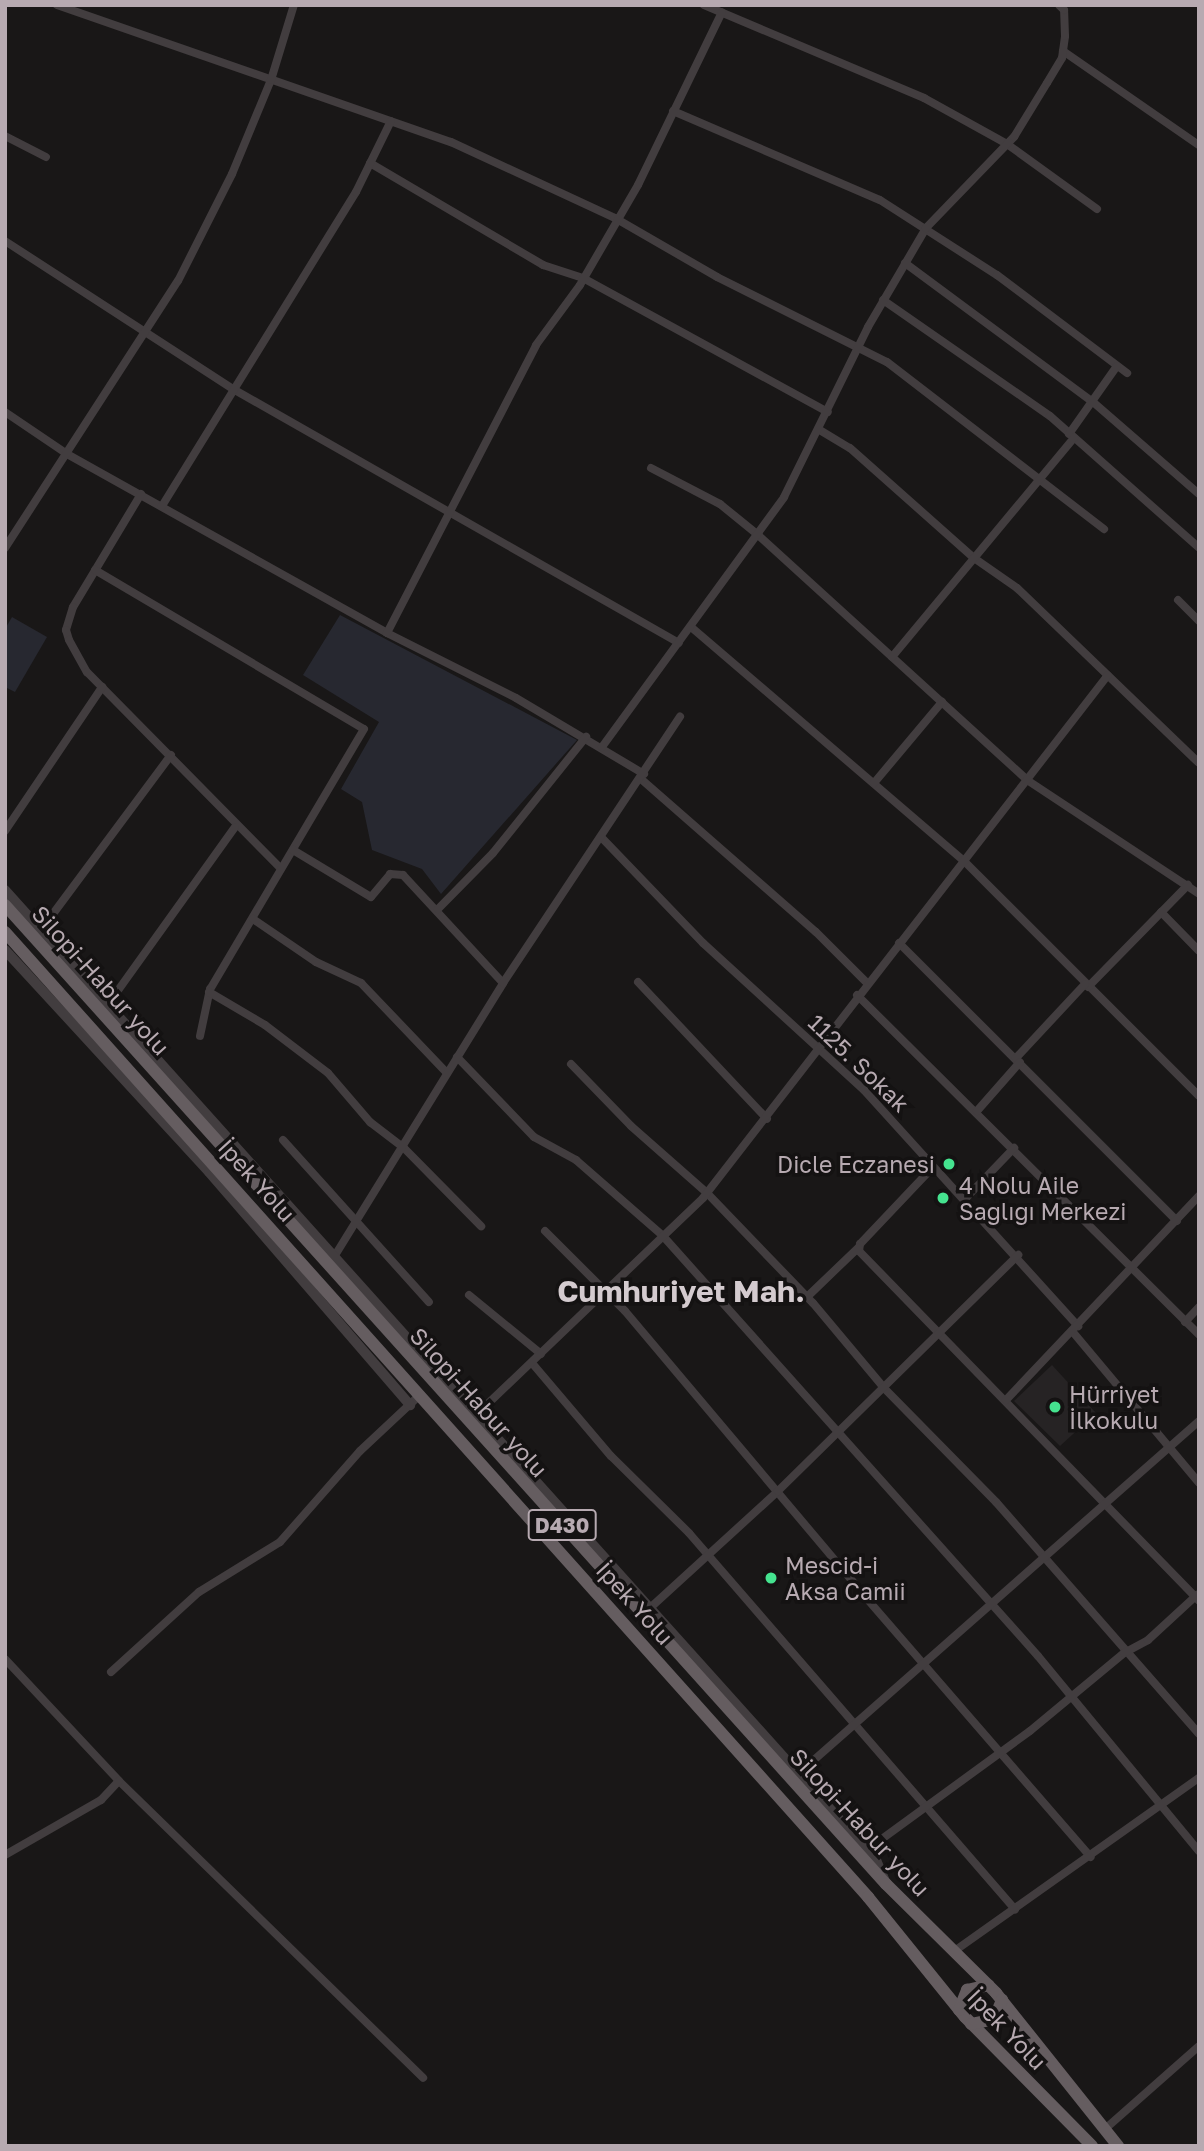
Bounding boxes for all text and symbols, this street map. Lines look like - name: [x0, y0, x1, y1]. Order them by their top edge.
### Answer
- street label: Silopi-Habur yolu: [27, 900, 175, 1060]
- street label: 1125. Sokak: [803, 1008, 915, 1118]
- street label: İpek Yolu: [213, 1133, 301, 1227]
- place label: Dicle Eczanesi: [777, 1150, 935, 1178]
- marker: Dicle Eczanesi: [941, 1156, 957, 1172]
- place label: 4 Nolu Aile Sağlığı Merkezi: [959, 1171, 1126, 1225]
- marker: 4 Nolu Aile Sağlığı Merkezi: [933, 1188, 953, 1208]
- district label: Cumhuriyet Mah.: [557, 1273, 805, 1309]
- street label: Silopi-Habur yolu: [405, 1322, 553, 1482]
- place label: Hürriyet İlkokulu: [1069, 1380, 1159, 1434]
- marker: Hürriyet İlkokulu: [1047, 1399, 1063, 1415]
- road number: D430: [527, 1508, 597, 1542]
- place label: Mescid-i Aksa Camii: [785, 1551, 906, 1605]
- street label: İpek Yolu: [591, 1556, 679, 1650]
- marker: Mescid-i Aksa Camii: [763, 1570, 779, 1586]
- street label: Silopi-Habur yolu: [785, 1743, 935, 1901]
- street label: İpek Yolu: [962, 1983, 1052, 2075]

